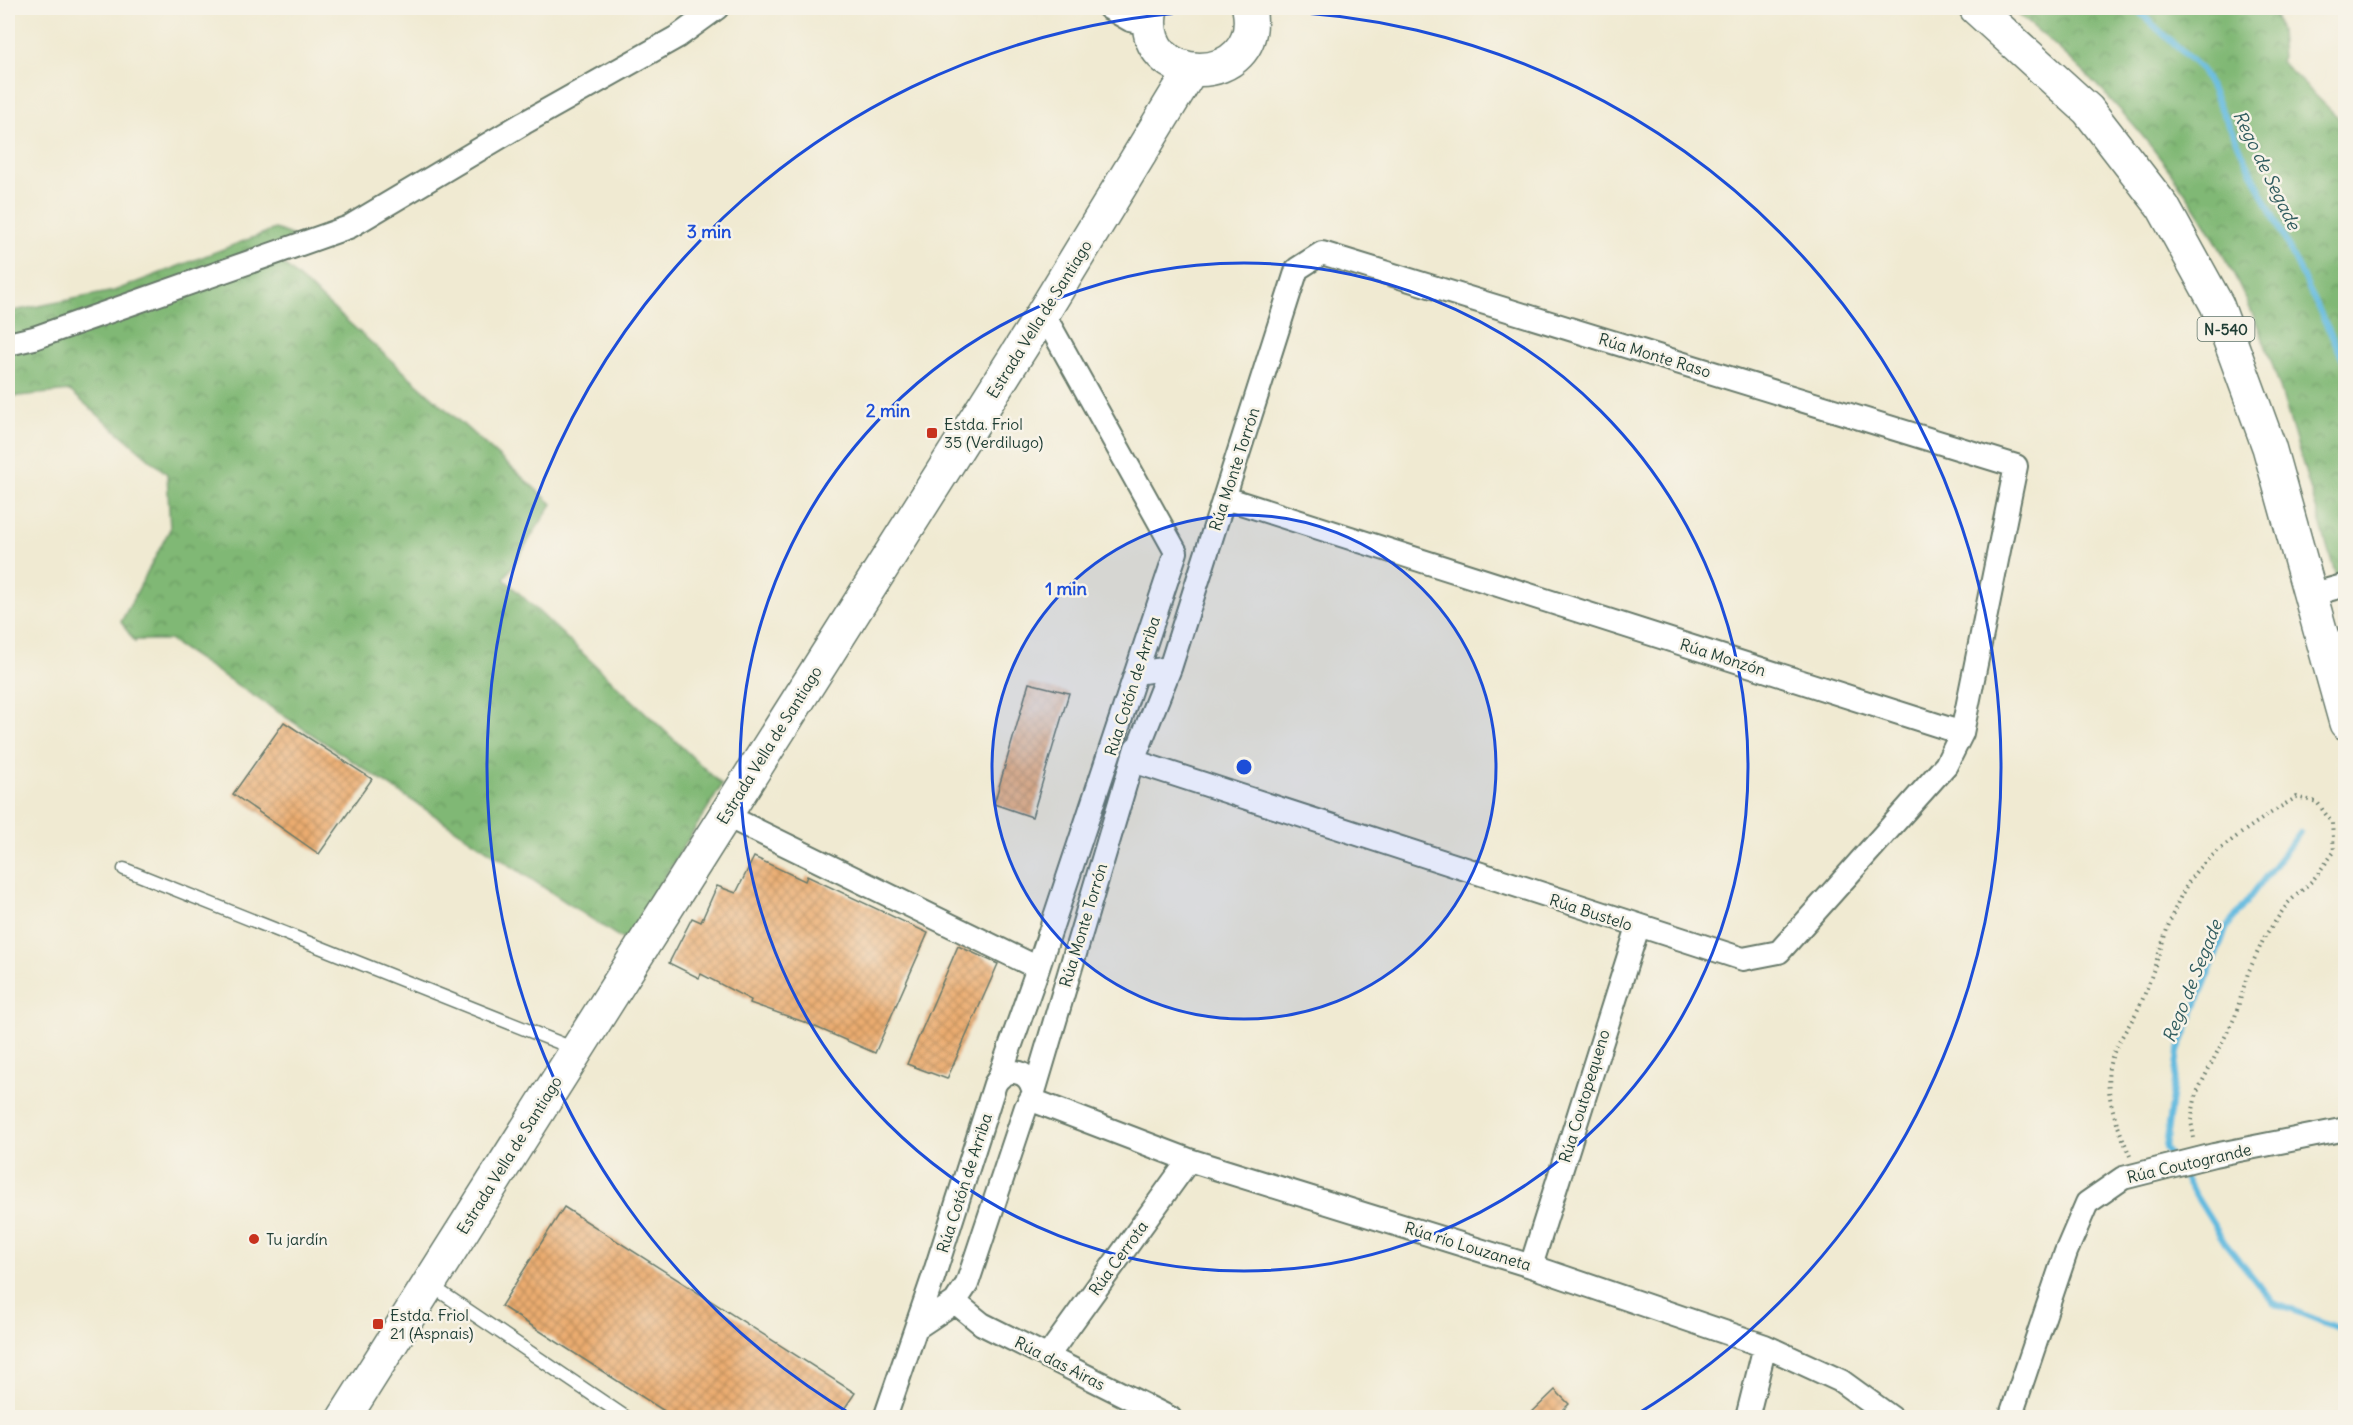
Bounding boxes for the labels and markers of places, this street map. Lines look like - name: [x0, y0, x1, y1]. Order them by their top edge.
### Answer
- place label: Estda. Friol 35 (Verdilugo): [944, 414, 1043, 452]
- marker: Estda. Friol 35 (Verdilugo): [925, 426, 939, 440]
- centre of rings: [1234, 757, 1254, 777]
- place label: Tu jardín: [266, 1229, 328, 1249]
- marker: Tu jardín: [247, 1232, 261, 1246]
- place label: Estda. Friol 21 (Aspnais): [390, 1305, 474, 1343]
- marker: Estda. Friol 21 (Aspnais): [371, 1317, 385, 1331]

